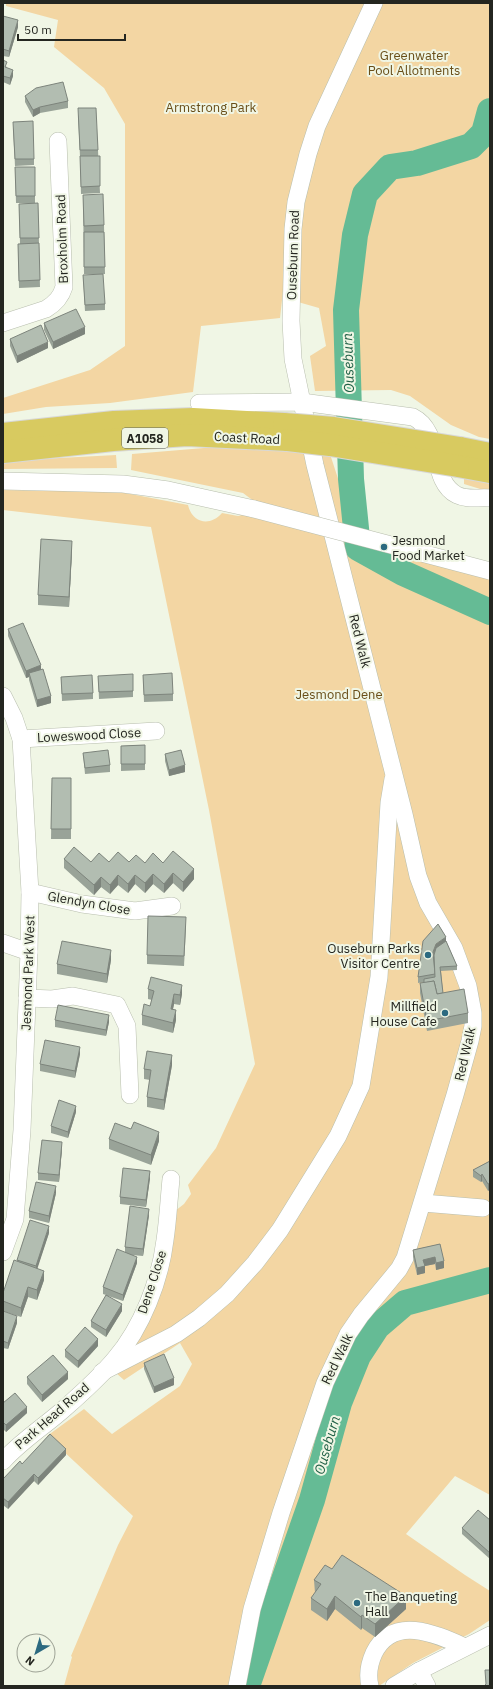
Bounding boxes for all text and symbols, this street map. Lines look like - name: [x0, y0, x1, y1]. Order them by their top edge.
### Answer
- scale bar: [18, 16, 125, 42]
- text: 50 m: [24, 22, 52, 37]
- park label: Greenwater Pool Allotments: [368, 47, 460, 79]
- park label: Armstrong Park: [166, 99, 257, 116]
- street label: Broxholm Road: [52, 194, 72, 284]
- street label: Ouseburn Road: [283, 210, 303, 300]
- water label: Ouseburn: [338, 333, 358, 393]
- road number: A1058: [122, 428, 168, 448]
- street label: Coast Road: [214, 428, 280, 448]
- place label: Jesmond Food Market: [392, 532, 465, 564]
- marker: Jesmond Food Market: [379, 542, 389, 552]
- street label: Red Walk: [345, 612, 375, 670]
- park label: Jesmond Dene: [295, 686, 383, 703]
- street label: Loweswood Close: [36, 724, 142, 746]
- street label: Glendyn Close: [46, 887, 132, 919]
- street label: Jesmond Park West: [17, 915, 39, 1031]
- place label: Ouseburn Parks Visitor Centre: [327, 940, 420, 972]
- marker: Ouseburn Parks Visitor Centre: [423, 950, 433, 960]
- place label: Millfield House Cafe: [370, 998, 437, 1030]
- marker: Millfield House Cafe: [440, 1008, 450, 1018]
- street label: Red Walk: [451, 1025, 479, 1083]
- street label: Dene Close: [134, 1248, 170, 1316]
- street label: Red Walk: [317, 1331, 357, 1387]
- street label: Park Head Road: [11, 1379, 93, 1453]
- water label: Ouseburn: [310, 1414, 344, 1476]
- place label: The Banqueting Hall: [365, 1588, 457, 1620]
- marker: The Banqueting Hall: [352, 1598, 362, 1608]
- north arrow: [16, 1633, 56, 1673]
- text: N: [22, 1653, 37, 1669]

